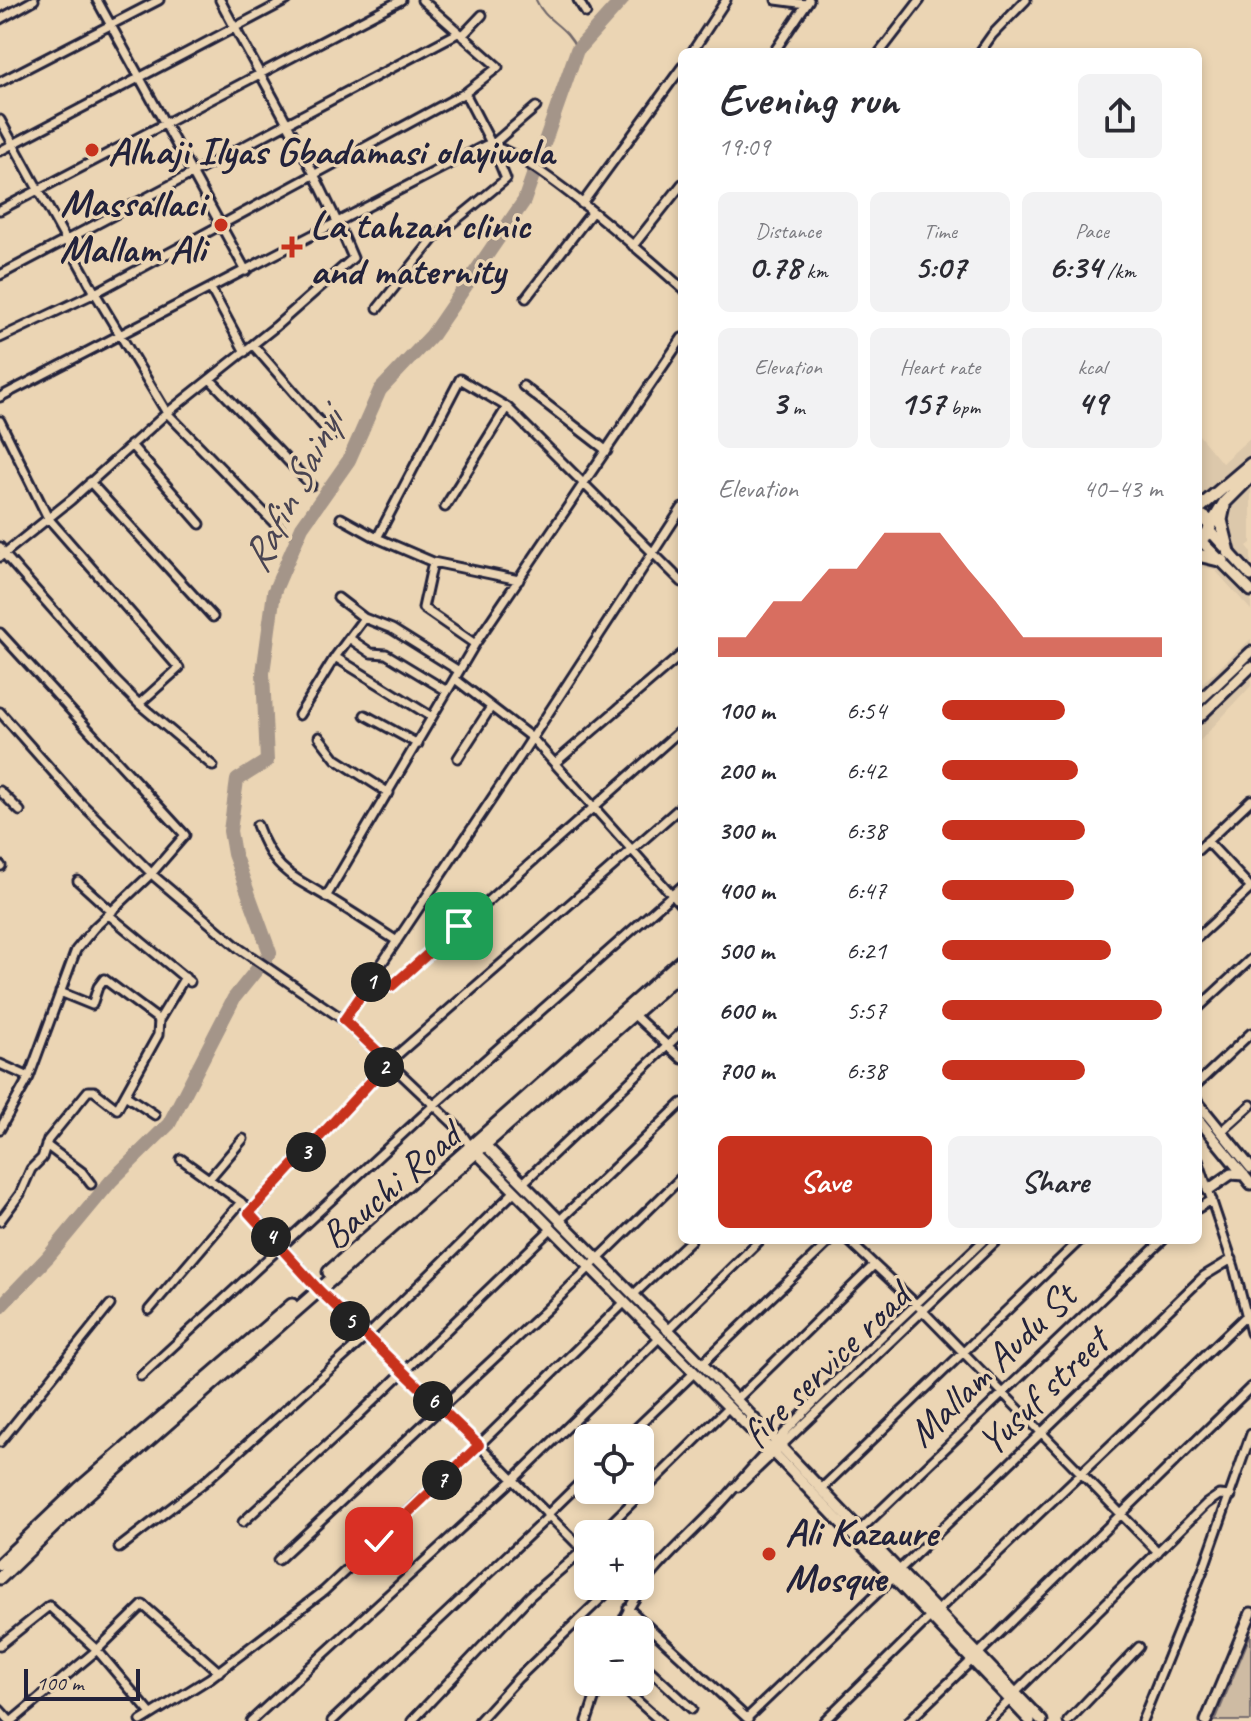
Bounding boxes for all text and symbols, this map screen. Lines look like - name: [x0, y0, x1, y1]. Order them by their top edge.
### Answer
- text: Evening run: [718, 72, 898, 127]
- button: share: [1078, 74, 1162, 158]
- place label: Alhaji Ilyas Gbadamasi olayiwola: [108, 126, 557, 176]
- text: 19:09: [718, 130, 770, 163]
- marker: Alhaji Ilyas Gbadamasi olayiwola: [83, 141, 101, 159]
- place label: Massallaci Mallam Ali: [60, 178, 210, 274]
- place label: La tahzan clinic and maternity: [310, 200, 532, 296]
- marker: Massallaci Mallam Ali: [212, 216, 230, 234]
- text: Distance: [755, 217, 821, 245]
- text: Time: [923, 217, 957, 245]
- text: Pace: [1075, 217, 1109, 245]
- marker: La tahzan clinic and maternity: [281, 236, 303, 258]
- text: 0.78: [748, 245, 801, 288]
- text: 5:07: [914, 245, 966, 288]
- text: 6:34: [1048, 245, 1102, 288]
- text: km: [801, 257, 828, 285]
- text: /km: [1102, 257, 1136, 285]
- text: Elevation: [754, 353, 822, 381]
- text: Heart rate: [900, 353, 980, 381]
- text: kcal: [1077, 353, 1107, 381]
- text: 3: [772, 381, 787, 424]
- text: 157: [900, 381, 945, 424]
- text: 49: [1077, 381, 1107, 424]
- water label: Rafin Sainyi: [229, 392, 360, 581]
- text: m: [787, 393, 804, 421]
- text: bpm: [945, 393, 980, 421]
- text: Elevation: [718, 472, 798, 505]
- text: 40–43 m: [1083, 472, 1162, 505]
- text: 100 m: [718, 694, 774, 727]
- text: 6:54: [846, 694, 886, 727]
- text: 200 m: [718, 754, 774, 787]
- text: 6:42: [846, 754, 886, 787]
- text: 300 m: [718, 814, 774, 847]
- text: 6:38: [846, 814, 886, 847]
- text: 400 m: [718, 874, 774, 907]
- text: 6:47: [846, 874, 886, 907]
- pin: [425, 892, 493, 960]
- icon: arrive: [437, 904, 481, 948]
- text: 500 m: [718, 934, 774, 967]
- text: 6:21: [846, 934, 886, 967]
- pin: 1: [351, 962, 391, 1002]
- text: 1: [366, 968, 376, 996]
- text: 600 m: [718, 994, 775, 1027]
- text: 5:57: [846, 994, 886, 1027]
- pin: 2: [364, 1047, 404, 1087]
- text: 2: [379, 1053, 389, 1081]
- text: 700 m: [718, 1054, 774, 1087]
- text: 6:38: [846, 1054, 886, 1087]
- street label: Bauchi Road: [310, 1108, 475, 1260]
- pin: 3: [286, 1132, 326, 1172]
- button: Save: [718, 1136, 932, 1228]
- button: Share: [948, 1136, 1162, 1228]
- text: 3: [301, 1138, 311, 1166]
- pin: 4: [251, 1217, 291, 1257]
- text: 4: [266, 1223, 276, 1251]
- street label: fire service road: [731, 1268, 925, 1457]
- street label: Mallam Audu St: [897, 1269, 1089, 1457]
- pin: 5: [330, 1301, 370, 1341]
- text: 5: [345, 1307, 355, 1335]
- street label: Yusuf street: [967, 1313, 1123, 1466]
- pin: 6: [413, 1381, 453, 1421]
- text: 6: [428, 1387, 438, 1415]
- map controls: [574, 1424, 654, 1696]
- button: locate: [574, 1424, 654, 1504]
- pin: 7: [422, 1460, 462, 1500]
- text: 7: [437, 1466, 447, 1494]
- pin: [345, 1507, 413, 1575]
- place label: Ali Kazaure Mosque: [785, 1507, 940, 1603]
- icon: check: [357, 1519, 401, 1563]
- button: +: [574, 1520, 654, 1600]
- marker: Ali Kazaure Mosque: [760, 1545, 778, 1563]
- button: −: [574, 1616, 654, 1696]
- scale bar: [24, 1665, 140, 1701]
- text: 100 m: [36, 1669, 83, 1697]

